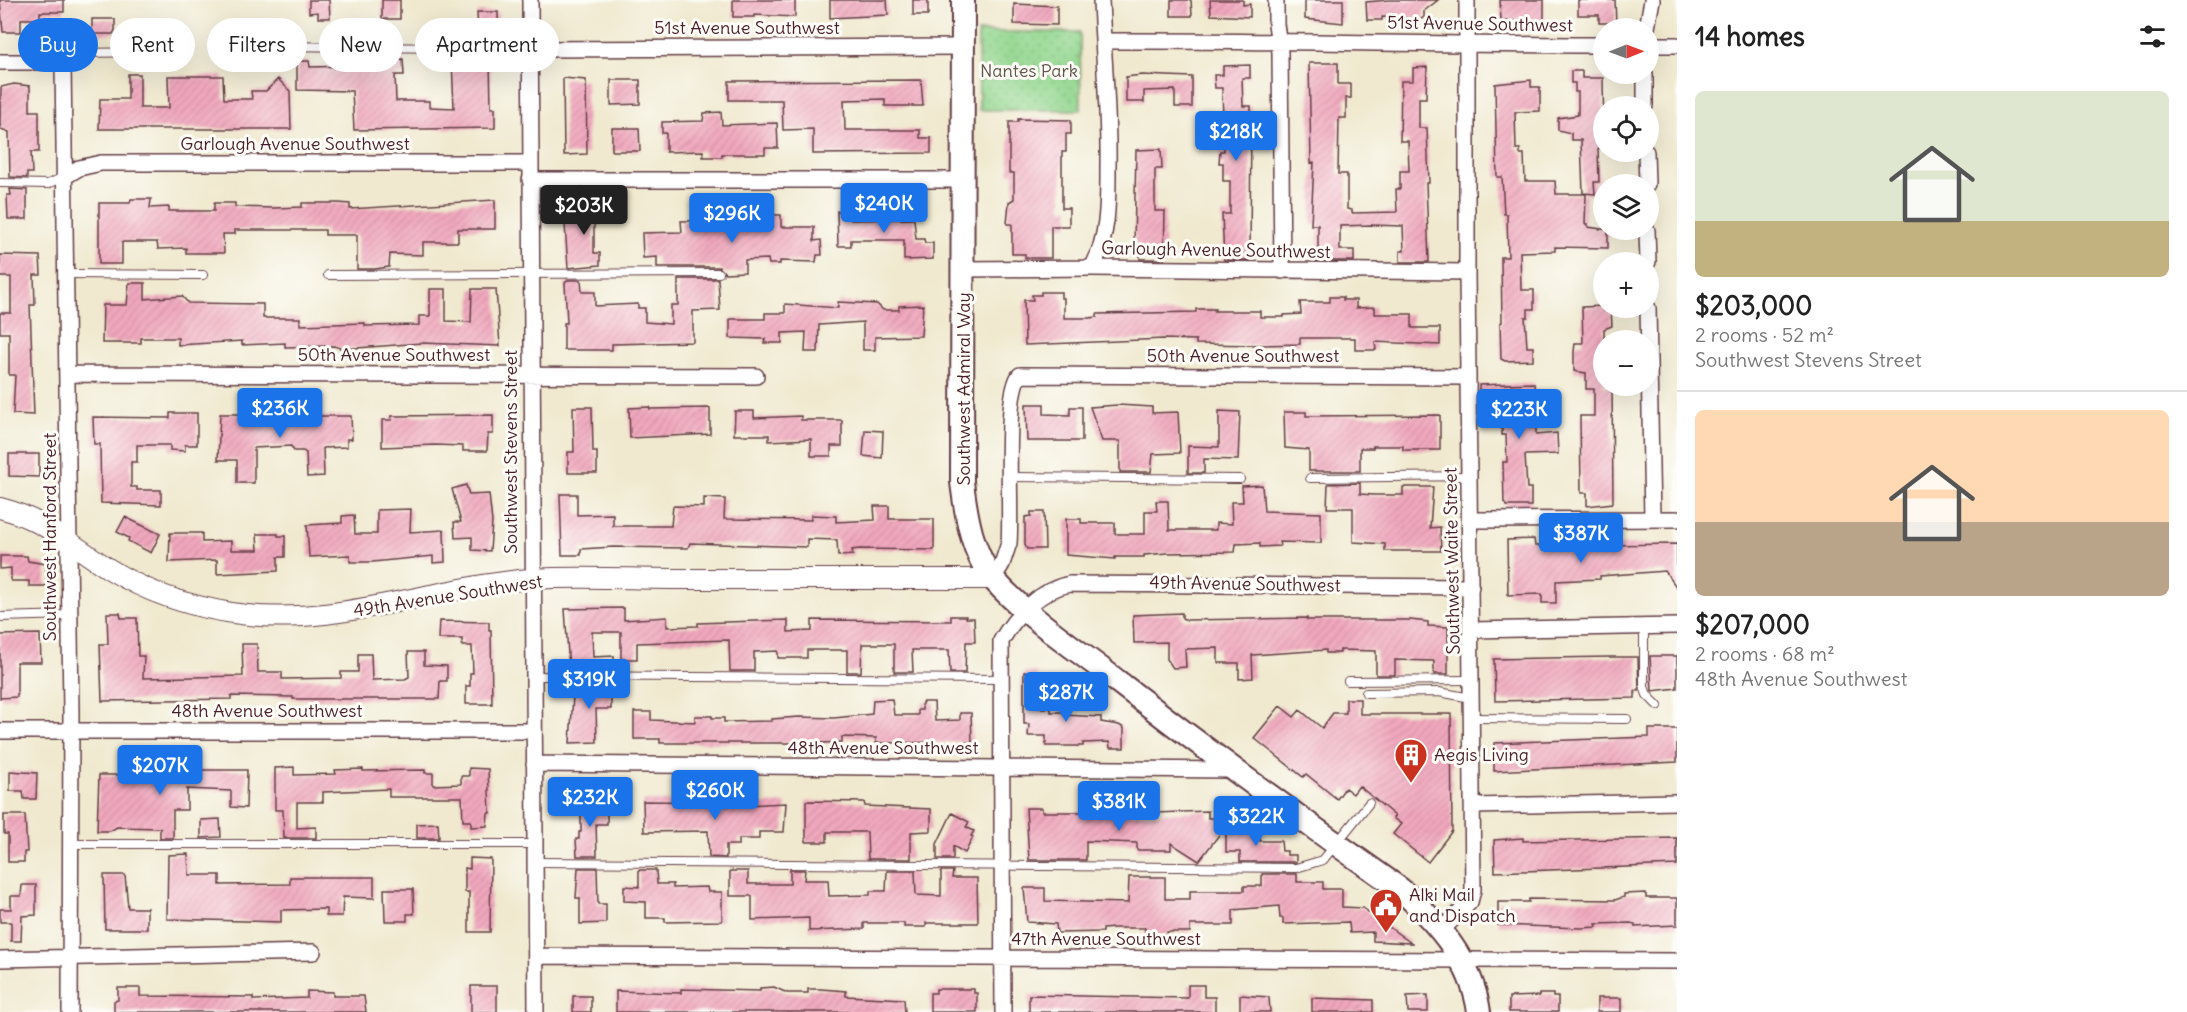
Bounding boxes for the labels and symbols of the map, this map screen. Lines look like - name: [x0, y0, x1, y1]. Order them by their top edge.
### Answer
- street label: 51st Avenue Southwest: [1387, 10, 1573, 37]
- street label: 51st Avenue Southwest: [654, 16, 840, 39]
- north arrow: [1593, 18, 1659, 84]
- park label: Nantes Park: [980, 59, 1078, 82]
- pin: $218K: [1194, 111, 1278, 162]
- street label: Garlough Avenue Southwest: [180, 132, 410, 155]
- pin: $240K: [842, 183, 926, 234]
- pin: $203K: [542, 185, 626, 236]
- pin: $296K: [690, 193, 774, 244]
- street label: Garlough Avenue Southwest: [1101, 236, 1331, 263]
- street label: Southwest Admiral Way: [952, 292, 975, 486]
- street label: 50th Avenue Southwest: [298, 343, 490, 366]
- street label: 50th Avenue Southwest: [1147, 344, 1339, 367]
- street label: Southwest Stevens Street: [499, 350, 522, 554]
- pin: $236K: [238, 388, 322, 439]
- pin: $223K: [1477, 389, 1561, 440]
- street label: Southwest Hanford Street: [38, 433, 61, 641]
- street label: Southwest Waite Street: [1438, 467, 1465, 655]
- pin: $387K: [1539, 513, 1623, 564]
- street label: 49th Avenue Southwest: [352, 569, 544, 622]
- street label: 49th Avenue Southwest: [1149, 570, 1341, 597]
- pin: $319K: [547, 659, 631, 710]
- pin: $287K: [1024, 672, 1108, 723]
- street label: 48th Avenue Southwest: [171, 699, 363, 722]
- street label: 48th Avenue Southwest: [787, 736, 979, 759]
- building icon: Aegis Living: [1393, 737, 1429, 784]
- place label: Aegis Living: [1434, 743, 1529, 766]
- pin: $207K: [118, 745, 202, 796]
- pin: $260K: [673, 770, 757, 821]
- pin: $232K: [548, 777, 632, 828]
- pin: $381K: [1077, 781, 1161, 832]
- pin: $322K: [1214, 796, 1298, 847]
- place label: Alki Mail and Dispatch: [1409, 883, 1516, 927]
- public building icon: Alki Mail and Dispatch: [1368, 887, 1404, 934]
- street label: 47th Avenue Southwest: [1011, 927, 1201, 950]

